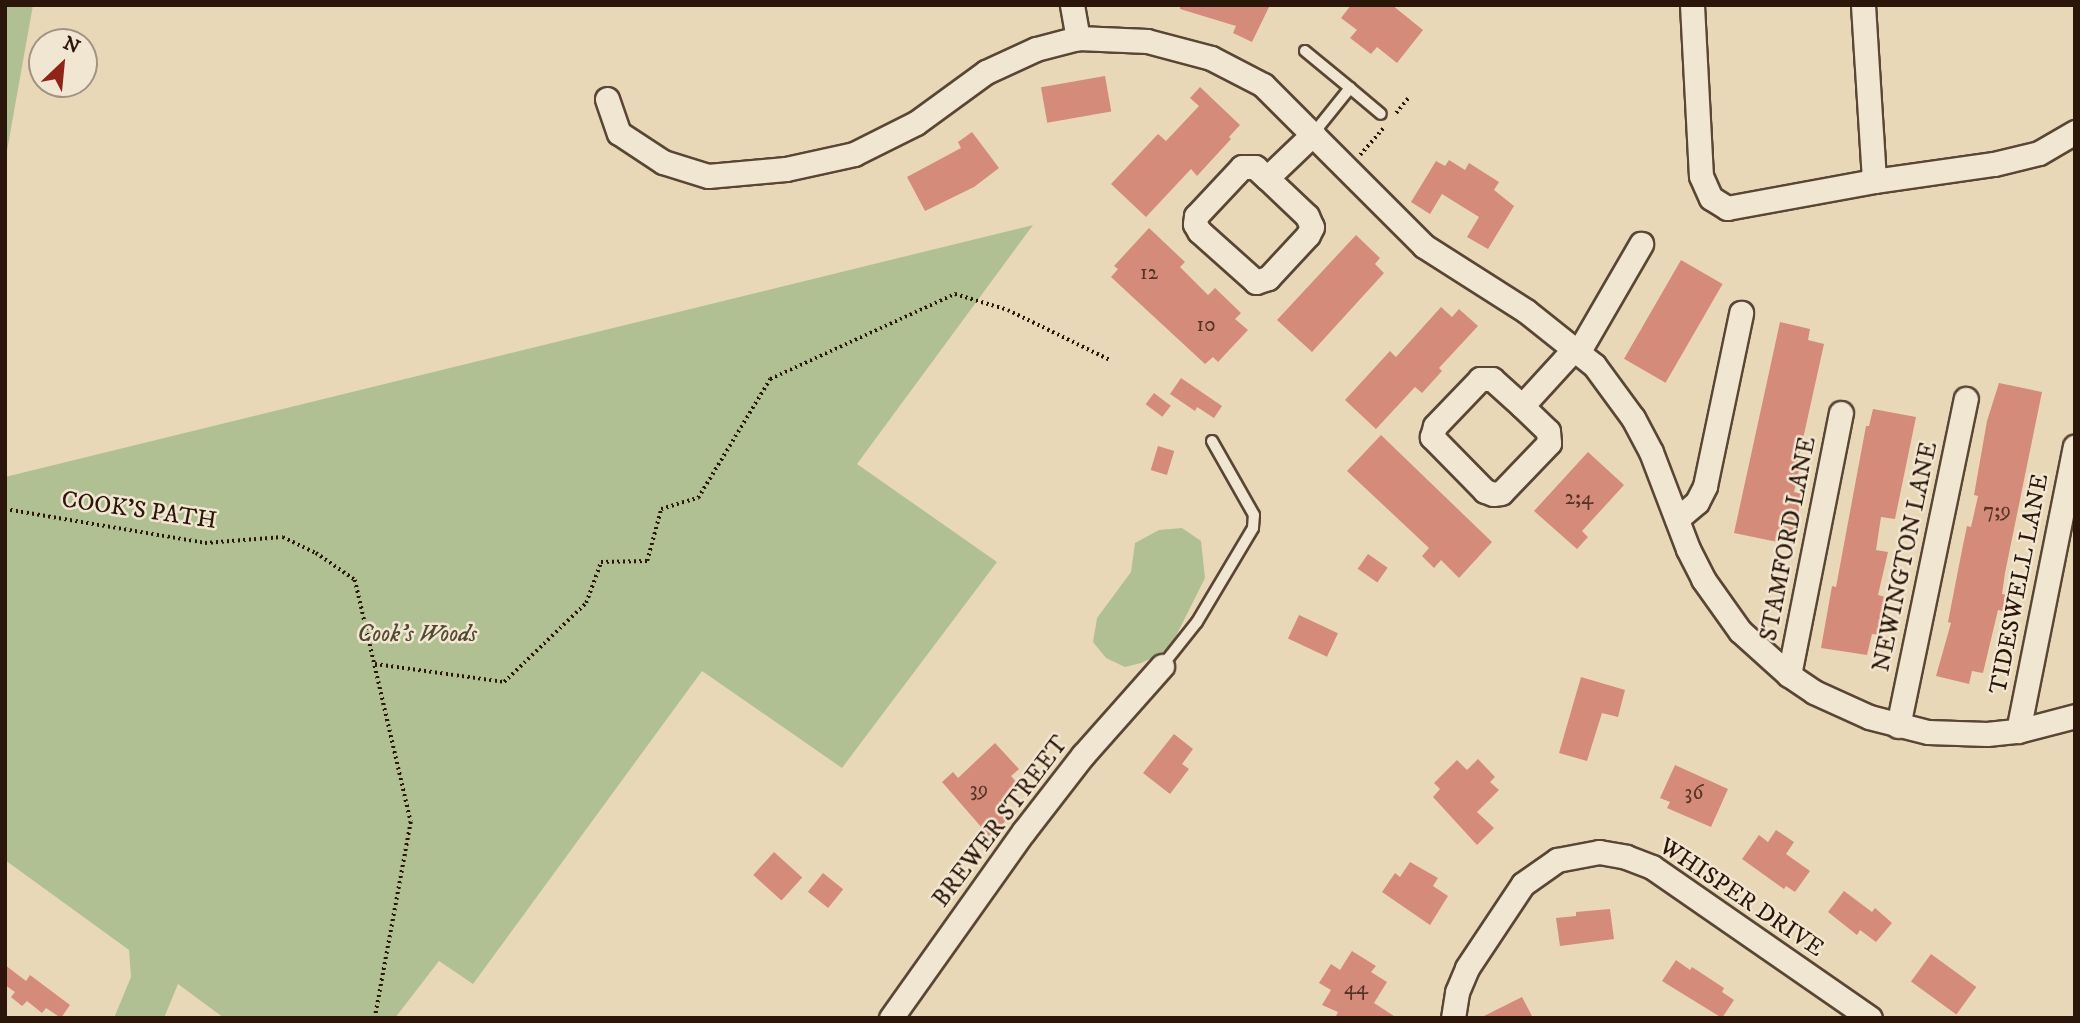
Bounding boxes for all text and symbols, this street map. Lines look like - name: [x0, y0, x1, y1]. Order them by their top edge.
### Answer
- north arrow: [28, 28, 98, 98]
- text: N: [59, 32, 84, 59]
- house number: 12: [1140, 260, 1158, 286]
- house number: 10: [1197, 312, 1215, 338]
- street label: STAMFORD LANE: [1755, 434, 1823, 644]
- street label: NEWINGTON LANE: [1868, 439, 1944, 675]
- street label: TIDESWELL LANE: [1985, 472, 2055, 696]
- house number: 2;4: [1565, 485, 1593, 511]
- street label: COOK'S PATH: [60, 486, 218, 536]
- house number: 7;9: [1983, 498, 2011, 524]
- park label: Cook's Woods: [357, 621, 477, 649]
- street label: BREWER STREET: [927, 731, 1075, 913]
- house number: 39: [970, 777, 988, 803]
- house number: 36: [1685, 780, 1703, 806]
- street label: WHISPER DRIVE: [1653, 832, 1829, 964]
- house number: 44: [1344, 975, 1368, 1001]

